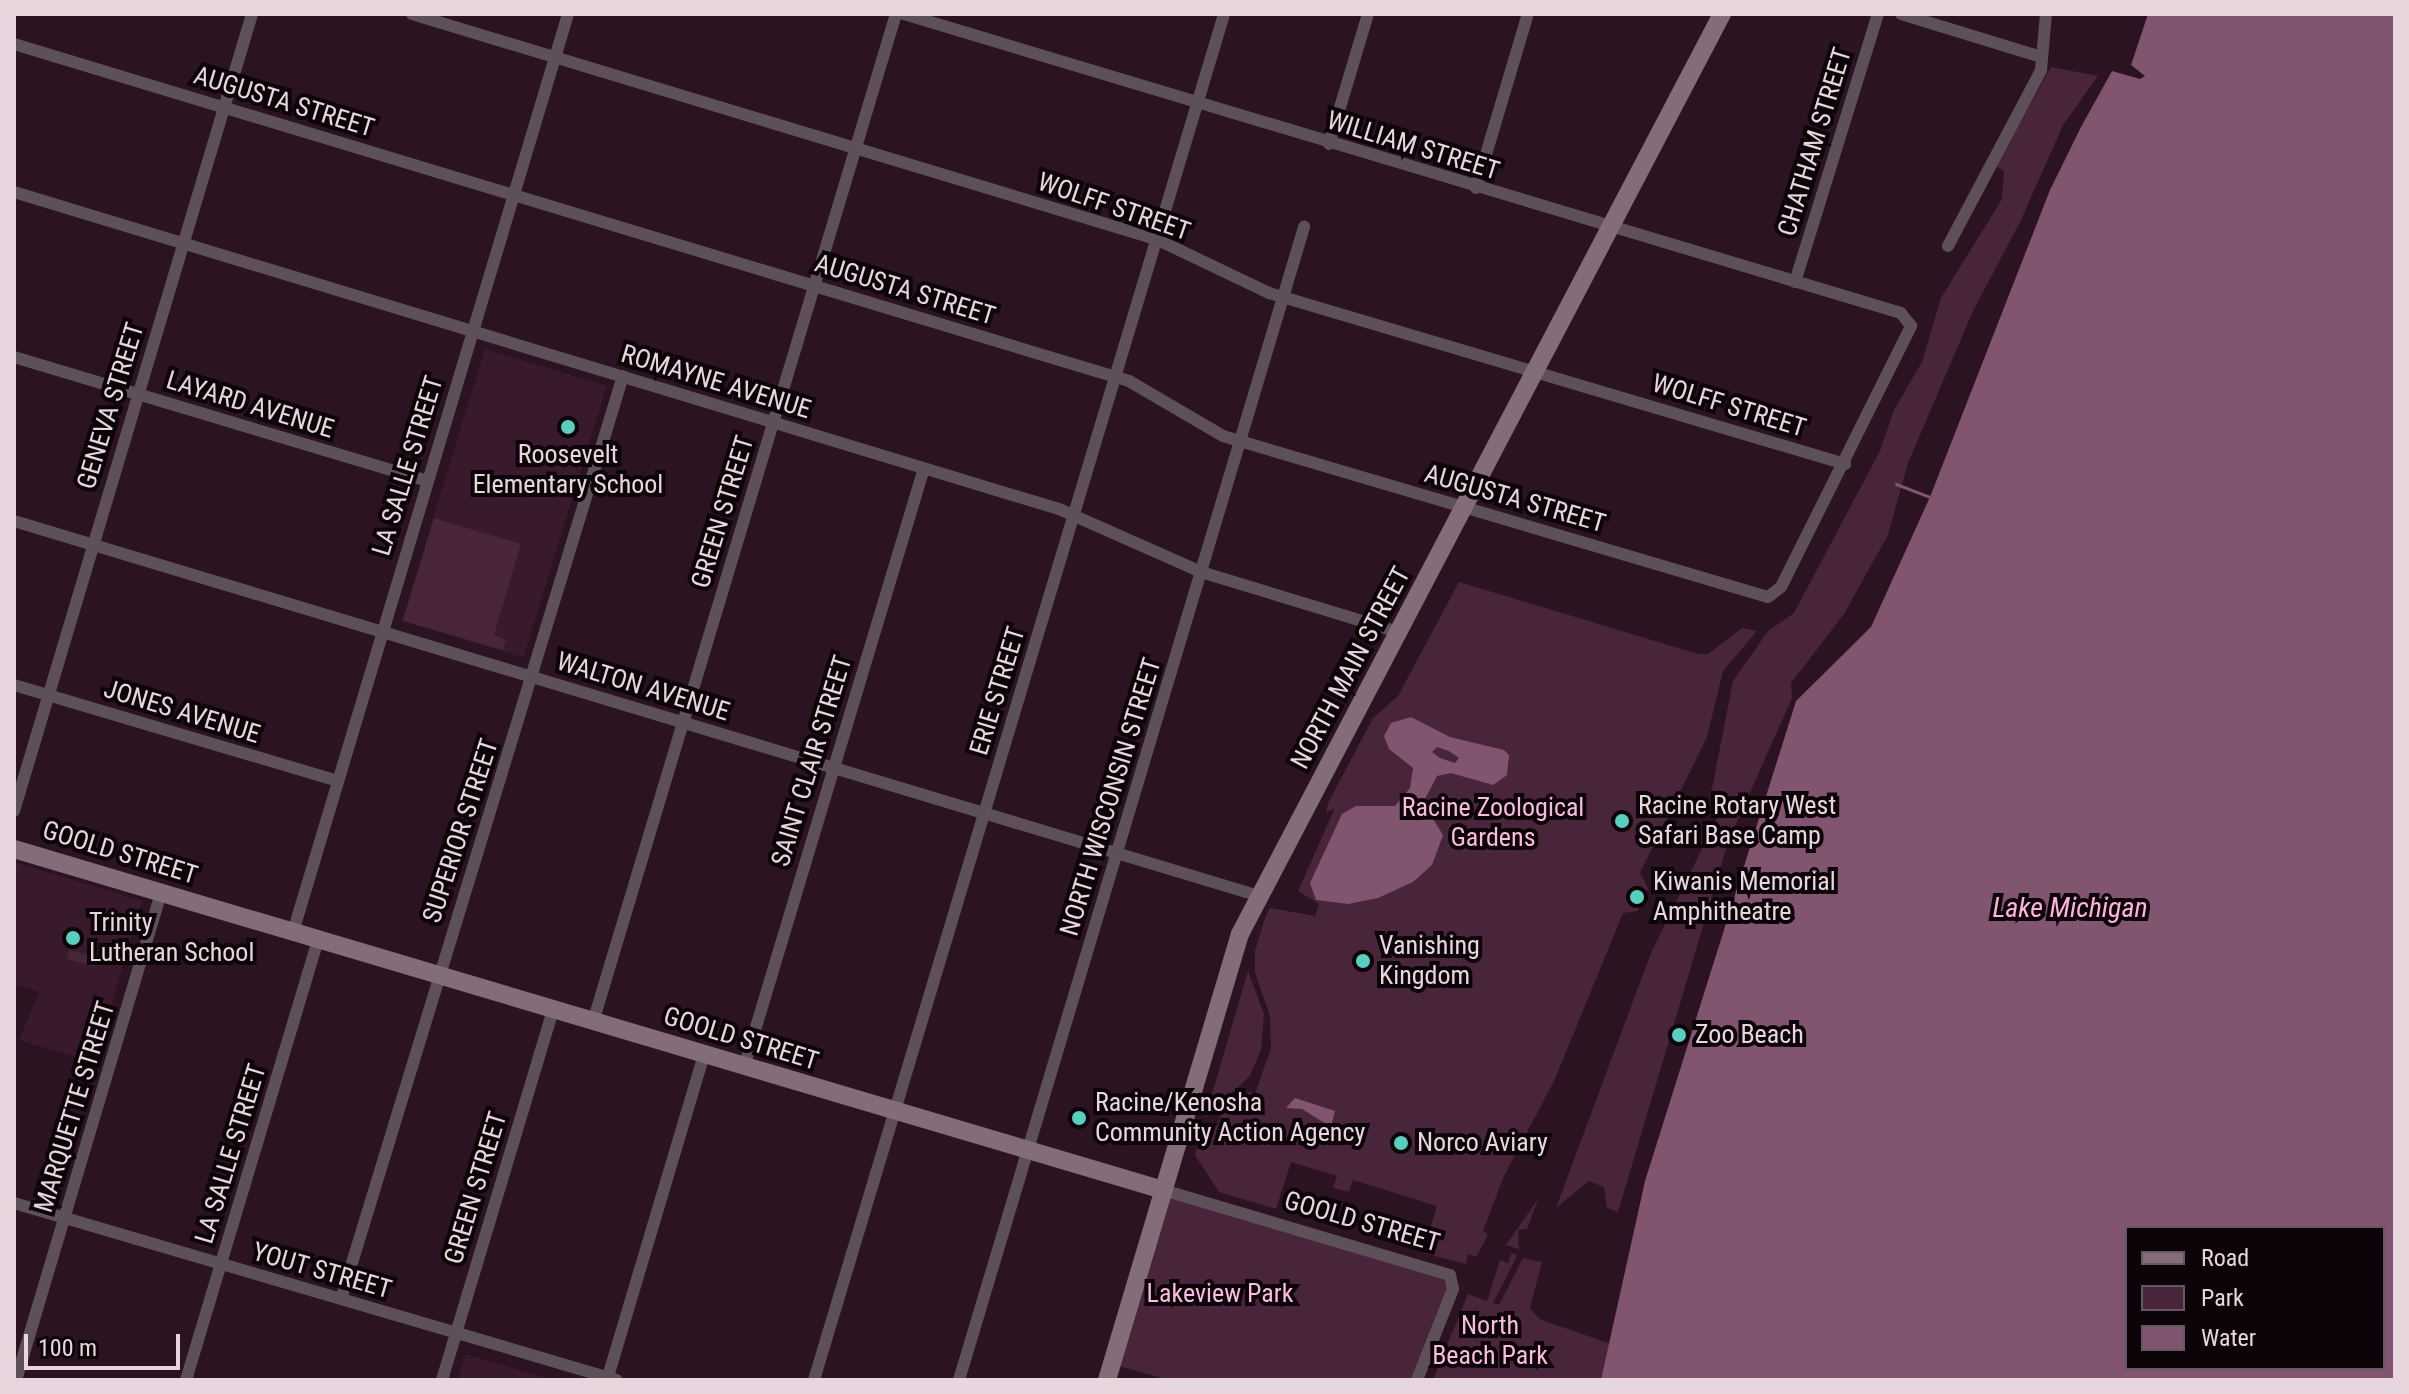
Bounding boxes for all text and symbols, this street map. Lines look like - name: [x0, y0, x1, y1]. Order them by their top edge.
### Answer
- street label: CHATHAM STREET: [1772, 44, 1858, 240]
- street label: AUGUSTA STREET: [190, 60, 378, 144]
- street label: WILLIAM STREET: [1323, 105, 1503, 187]
- street label: WOLFF STREET: [1034, 166, 1194, 248]
- street label: AUGUSTA STREET: [811, 248, 999, 332]
- street label: GENEVA STREET: [71, 319, 151, 493]
- street label: ROMAYNE AVENUE: [617, 338, 815, 426]
- street label: LAYARD AVENUE: [162, 365, 338, 445]
- street label: WOLFF STREET: [1648, 368, 1810, 444]
- street label: LA SALLE STREET: [366, 372, 450, 560]
- marker: Roosevelt Elementary School: [559, 418, 577, 436]
- street label: GREEN STREET: [685, 432, 761, 592]
- place label: Roosevelt Elementary School: [473, 439, 663, 500]
- street label: AUGUSTA STREET: [1421, 458, 1609, 540]
- street label: NORTH MAIN STREET: [1285, 562, 1417, 774]
- street label: ERIE STREET: [964, 623, 1032, 759]
- street label: WALTON AVENUE: [553, 646, 733, 728]
- street label: SAINT CLAIR STREET: [765, 652, 859, 870]
- street label: NORTH WISCONSIN STREET: [1054, 654, 1168, 940]
- street label: JONES AVENUE: [100, 673, 264, 751]
- street label: SUPERIOR STREET: [417, 735, 505, 927]
- place label: Racine Rotary West Safari Base Camp: [1638, 790, 1836, 852]
- park label: Racine Zoological Gardens: [1402, 792, 1584, 854]
- marker: Racine Rotary West Safari Base Camp: [1613, 812, 1631, 830]
- street label: GOOLD STREET: [39, 815, 201, 891]
- place label: Kiwanis Memorial Amphitheatre: [1653, 866, 1836, 928]
- marker: Kiwanis Memorial Amphitheatre: [1628, 888, 1646, 906]
- water label: Lake Michigan: [1992, 891, 2148, 925]
- place label: Trinity Lutheran School: [89, 907, 254, 968]
- marker: Trinity Lutheran School: [64, 929, 82, 947]
- place label: Vanishing Kingdom: [1379, 930, 1480, 992]
- marker: Vanishing Kingdom: [1354, 952, 1372, 970]
- street label: MARQUETTE STREET: [28, 998, 122, 1216]
- street label: GOOLD STREET: [660, 1001, 822, 1077]
- place label: Zoo Beach: [1695, 1019, 1804, 1051]
- marker: Zoo Beach: [1670, 1026, 1688, 1044]
- street label: LA SALLE STREET: [189, 1060, 273, 1248]
- place label: Racine/Kenosha Community Action Agency: [1095, 1087, 1365, 1148]
- street label: GREEN STREET: [438, 1108, 514, 1268]
- marker: Racine/Kenosha Community Action Agency: [1070, 1109, 1088, 1127]
- place label: Norco Aviary: [1417, 1127, 1548, 1159]
- marker: Norco Aviary: [1392, 1134, 1410, 1152]
- street label: GOOLD STREET: [1281, 1185, 1443, 1259]
- legend: [2125, 1226, 2385, 1370]
- street label: YOUT STREET: [249, 1236, 395, 1306]
- text: Road: [2201, 1244, 2249, 1272]
- park label: Lakeview Park: [1147, 1278, 1293, 1310]
- text: Park: [2201, 1284, 2244, 1312]
- park label: North Beach Park: [1432, 1310, 1548, 1372]
- scale bar: [28, 1318, 184, 1368]
- text: Water: [2201, 1324, 2256, 1352]
- text: 100 m: [38, 1334, 97, 1362]

